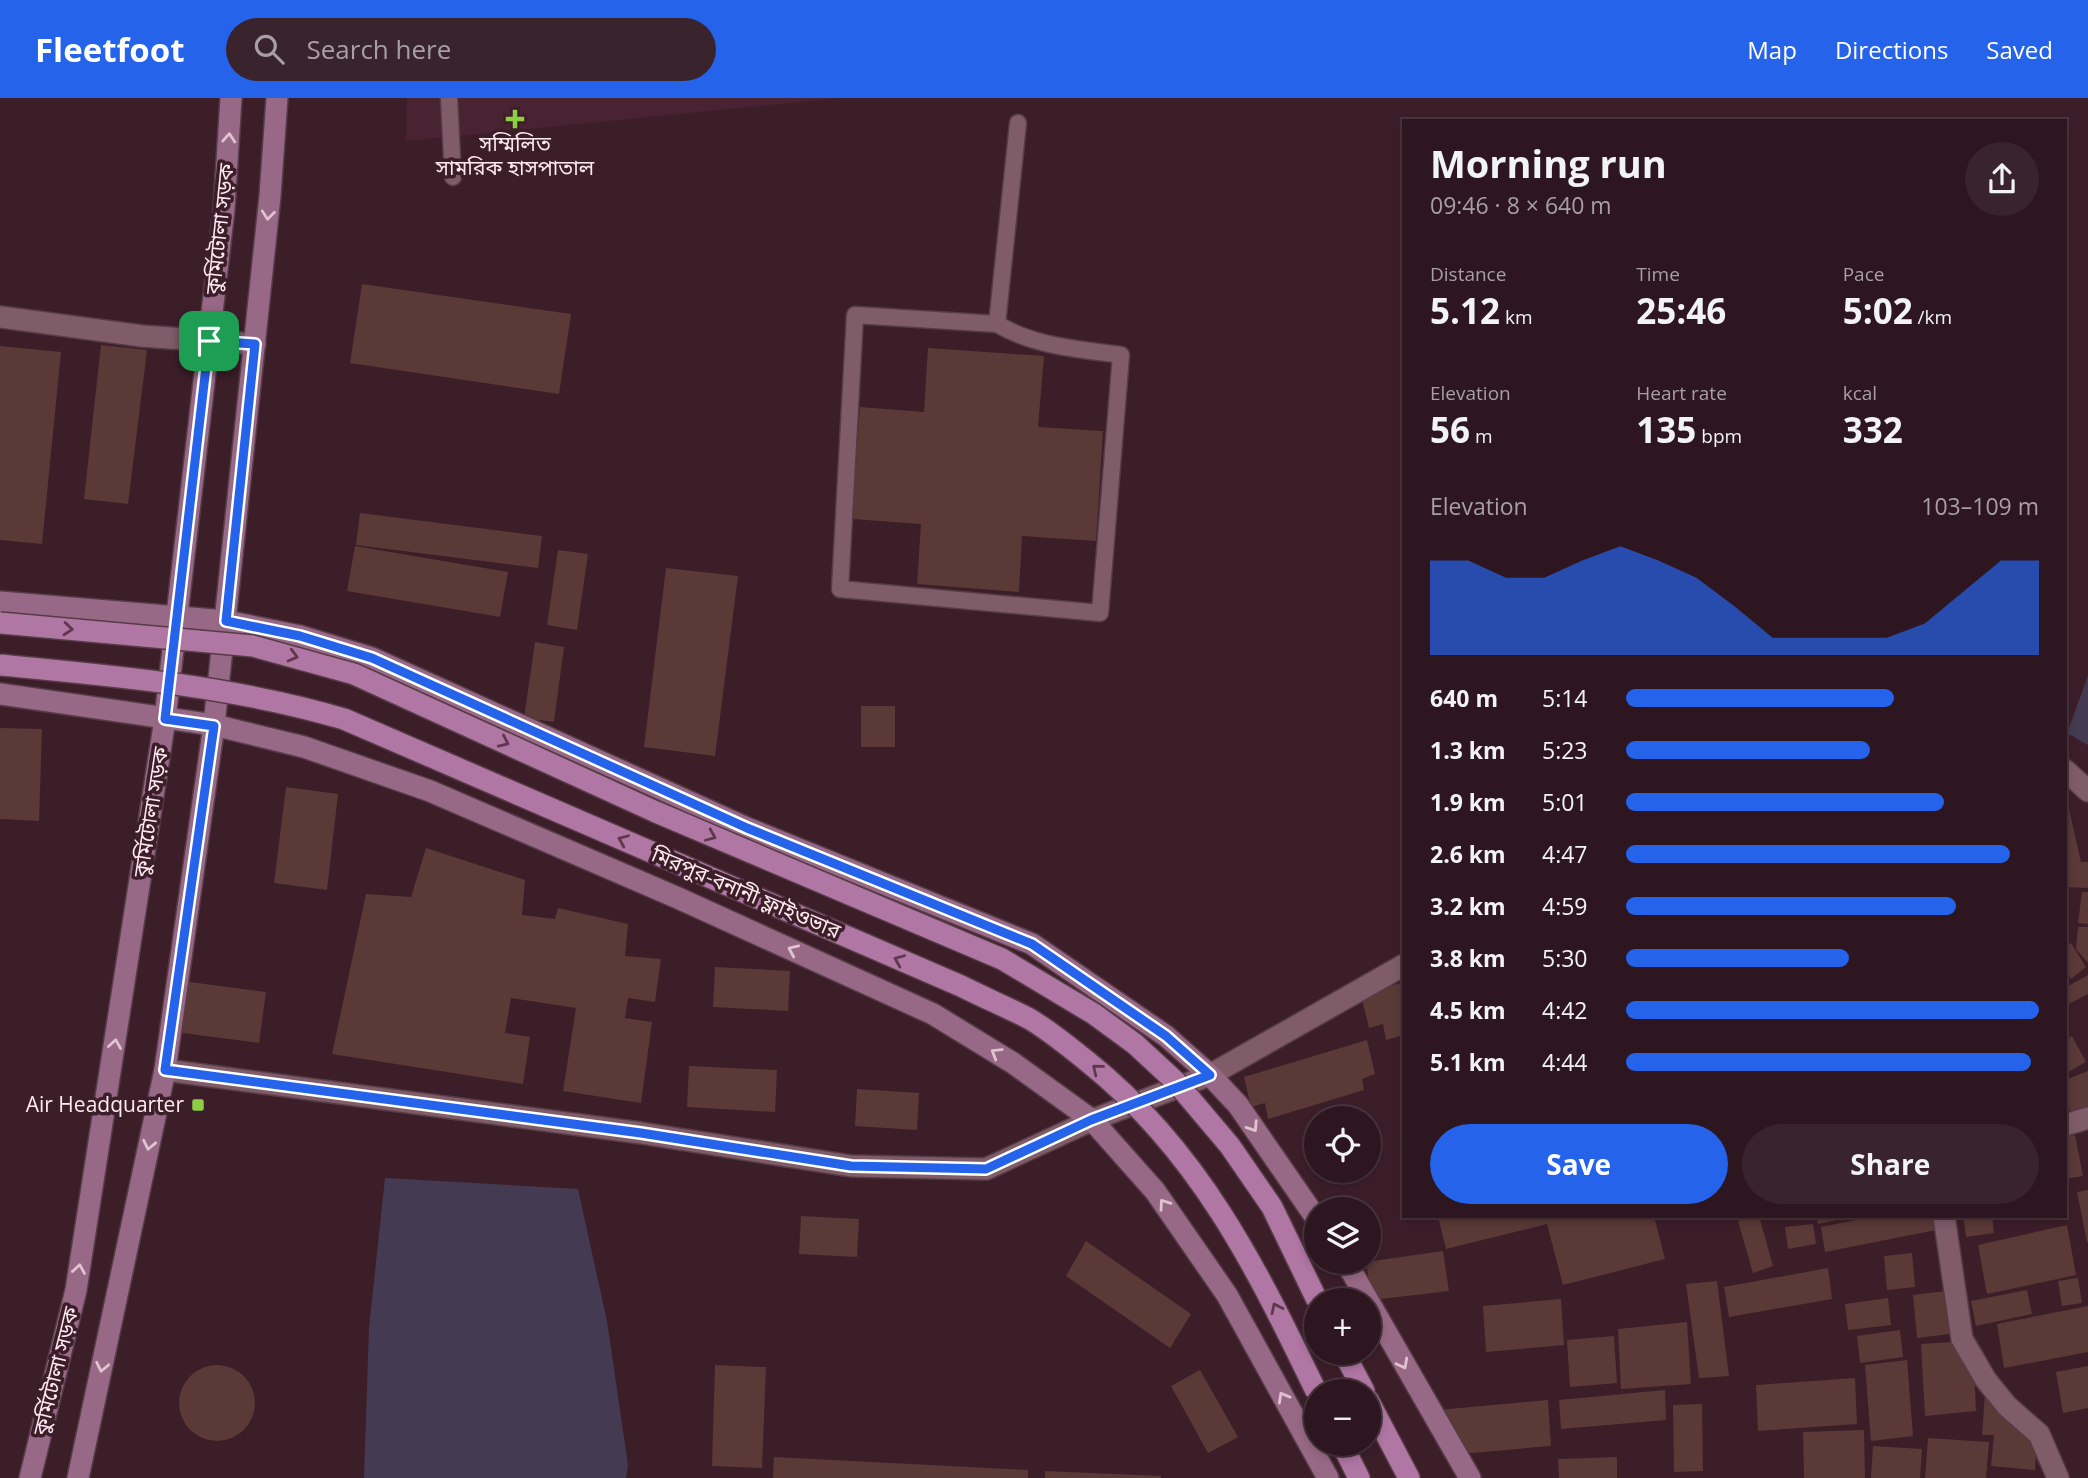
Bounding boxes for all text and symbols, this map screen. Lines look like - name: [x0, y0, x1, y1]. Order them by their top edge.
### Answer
- search box: [226, 18, 716, 81]
- text: Fleetfoot: [35, 27, 184, 72]
- icon: search: [250, 30, 288, 68]
- text: Search here: [306, 31, 451, 67]
- text: Map: [1747, 33, 1797, 66]
- text: Directions: [1835, 33, 1948, 66]
- text: Saved: [1986, 33, 2053, 66]
- marker: সম্মিলিত সামরিক হাসপাতাল: [505, 109, 525, 129]
- place label: সম্মিলিত সামরিক হাসপাতাল: [435, 129, 595, 181]
- one-way arrow: [221, 132, 236, 143]
- text: Morning run: [1430, 137, 1667, 189]
- button: share: [1965, 142, 2039, 216]
- street label: কুর্মিটোলা সড়ক: [198, 161, 240, 297]
- text: 09:46 · 8 × 640 m: [1430, 189, 1612, 221]
- one-way arrow: [261, 210, 276, 221]
- text: Distance: [1430, 261, 1506, 287]
- text: Time: [1636, 261, 1680, 287]
- text: Pace: [1843, 261, 1884, 287]
- text: 5.12: [1430, 287, 1500, 334]
- text: 25:46: [1636, 287, 1726, 334]
- text: 5:02: [1843, 287, 1913, 334]
- text: km: [1500, 304, 1533, 330]
- text: /km: [1913, 304, 1952, 330]
- pin: [179, 311, 239, 371]
- icon: arrive: [190, 322, 228, 360]
- text: Elevation: [1430, 380, 1511, 406]
- text: Heart rate: [1636, 380, 1727, 406]
- text: kcal: [1843, 380, 1877, 406]
- text: 56: [1430, 406, 1470, 453]
- text: 135: [1636, 406, 1696, 453]
- text: 332: [1843, 406, 1903, 453]
- text: m: [1470, 423, 1493, 449]
- text: bpm: [1696, 423, 1742, 449]
- text: Elevation: [1430, 490, 1528, 522]
- text: 103–109 m: [1921, 490, 2039, 522]
- one-way arrow: [63, 621, 74, 636]
- one-way arrow: [287, 648, 299, 662]
- text: 640 m: [1430, 682, 1498, 714]
- text: 5:14: [1542, 682, 1588, 714]
- one-way arrow: [496, 734, 509, 748]
- text: 1.3 km: [1430, 734, 1506, 766]
- text: 5:23: [1542, 734, 1588, 766]
- street label: কুর্মিটোলা সড়ক: [126, 744, 174, 880]
- text: 1.9 km: [1430, 786, 1506, 818]
- text: 5:01: [1542, 786, 1588, 818]
- one-way arrow: [704, 827, 716, 841]
- one-way arrow: [617, 834, 630, 848]
- text: 2.6 km: [1430, 838, 1506, 870]
- text: 4:47: [1542, 838, 1588, 870]
- street label: মিরপুর-বনানী ফ্লাইওভার: [647, 839, 846, 945]
- text: 3.2 km: [1430, 890, 1506, 922]
- text: 4:59: [1542, 890, 1588, 922]
- text: 3.8 km: [1430, 942, 1506, 974]
- text: 5:30: [1542, 942, 1588, 974]
- one-way arrow: [788, 944, 800, 958]
- one-way arrow: [893, 954, 905, 968]
- text: 4.5 km: [1430, 994, 1506, 1026]
- text: 4:42: [1542, 994, 1588, 1026]
- one-way arrow: [107, 1038, 122, 1050]
- text: 5.1 km: [1430, 1046, 1506, 1078]
- text: 4:44: [1542, 1046, 1588, 1078]
- one-way arrow: [991, 1048, 1004, 1061]
- one-way arrow: [1092, 1065, 1105, 1077]
- place label: Air Headquarter: [26, 1090, 184, 1118]
- marker: Air Headquarter: [190, 1097, 206, 1113]
- map controls: [1304, 1106, 1381, 1456]
- button: locate: [1304, 1106, 1381, 1183]
- one-way arrow: [1245, 1119, 1257, 1132]
- button: Save: [1430, 1124, 1728, 1204]
- button: Share: [1742, 1124, 2039, 1204]
- one-way arrow: [143, 1139, 158, 1151]
- button: layers: [1304, 1197, 1381, 1274]
- one-way arrow: [1160, 1199, 1172, 1212]
- one-way arrow: [71, 1263, 86, 1274]
- button: +: [1304, 1288, 1381, 1365]
- street label: কুর্মিটোলা সড়ক: [25, 1303, 85, 1439]
- one-way arrow: [1270, 1303, 1284, 1315]
- one-way arrow: [1395, 1357, 1408, 1369]
- one-way arrow: [95, 1361, 110, 1373]
- button: −: [1304, 1379, 1381, 1456]
- one-way arrow: [1278, 1392, 1291, 1404]

